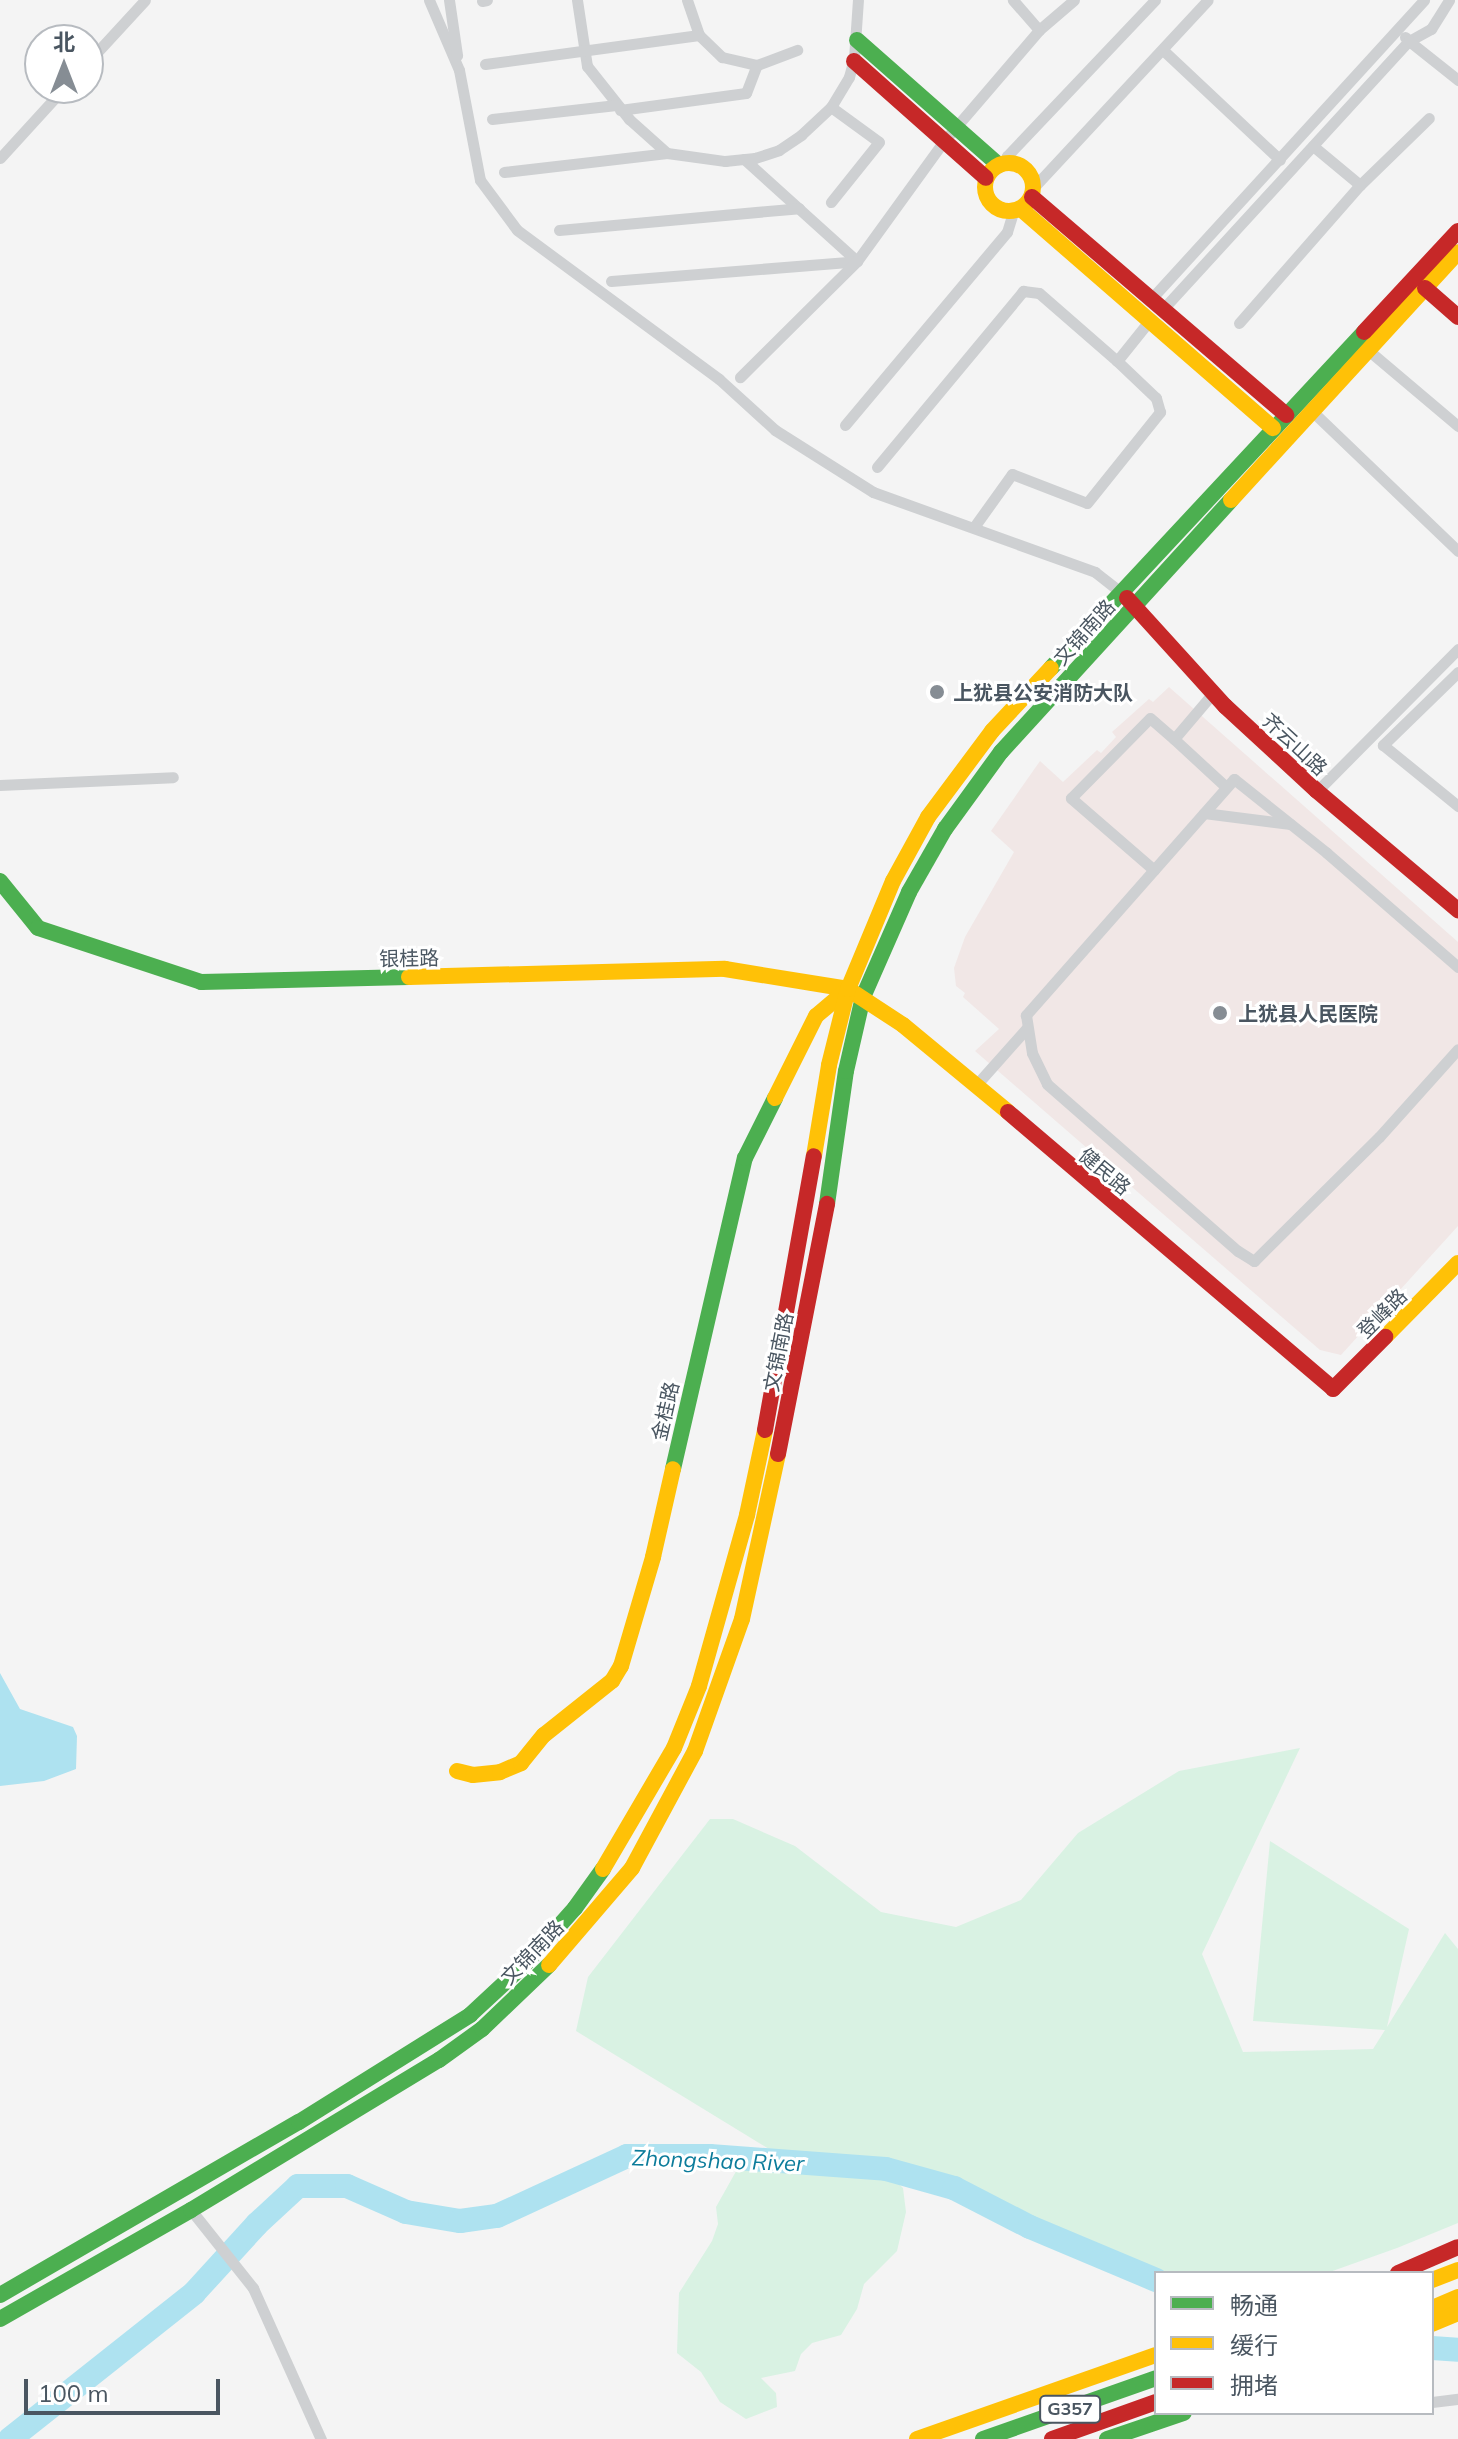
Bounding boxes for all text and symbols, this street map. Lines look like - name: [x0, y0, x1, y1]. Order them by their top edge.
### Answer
- north arrow: [24, 24, 104, 104]
- text: 北: [53, 28, 75, 56]
- street label: 文锦南路: [1048, 594, 1120, 670]
- place label: 上犹县公安消防大队: [953, 680, 1133, 704]
- marker: 上犹县公安消防大队: [928, 683, 946, 701]
- street label: 齐云山路: [1258, 708, 1332, 780]
- street label: 银桂路: [379, 945, 439, 971]
- place label: 上犹县人民医院: [1238, 1001, 1378, 1025]
- marker: 上犹县人民医院: [1209, 1002, 1231, 1024]
- street label: 健民路: [1074, 1143, 1136, 1199]
- street label: 登峰路: [1352, 1283, 1412, 1343]
- street label: 文锦南路: [759, 1310, 797, 1394]
- street label: 金桂路: [647, 1379, 683, 1443]
- street label: 文锦南路: [496, 1915, 568, 1989]
- water label: Zhongshao River: [632, 2145, 804, 2177]
- legend: [1154, 2271, 1434, 2415]
- text: 畅通: [1230, 2290, 1278, 2320]
- text: 缓行: [1230, 2330, 1278, 2360]
- scale bar: [28, 2363, 224, 2413]
- text: 拥堵: [1230, 2370, 1278, 2400]
- text: 100 m: [38, 2378, 109, 2408]
- road number: G357: [1038, 2395, 1102, 2423]

